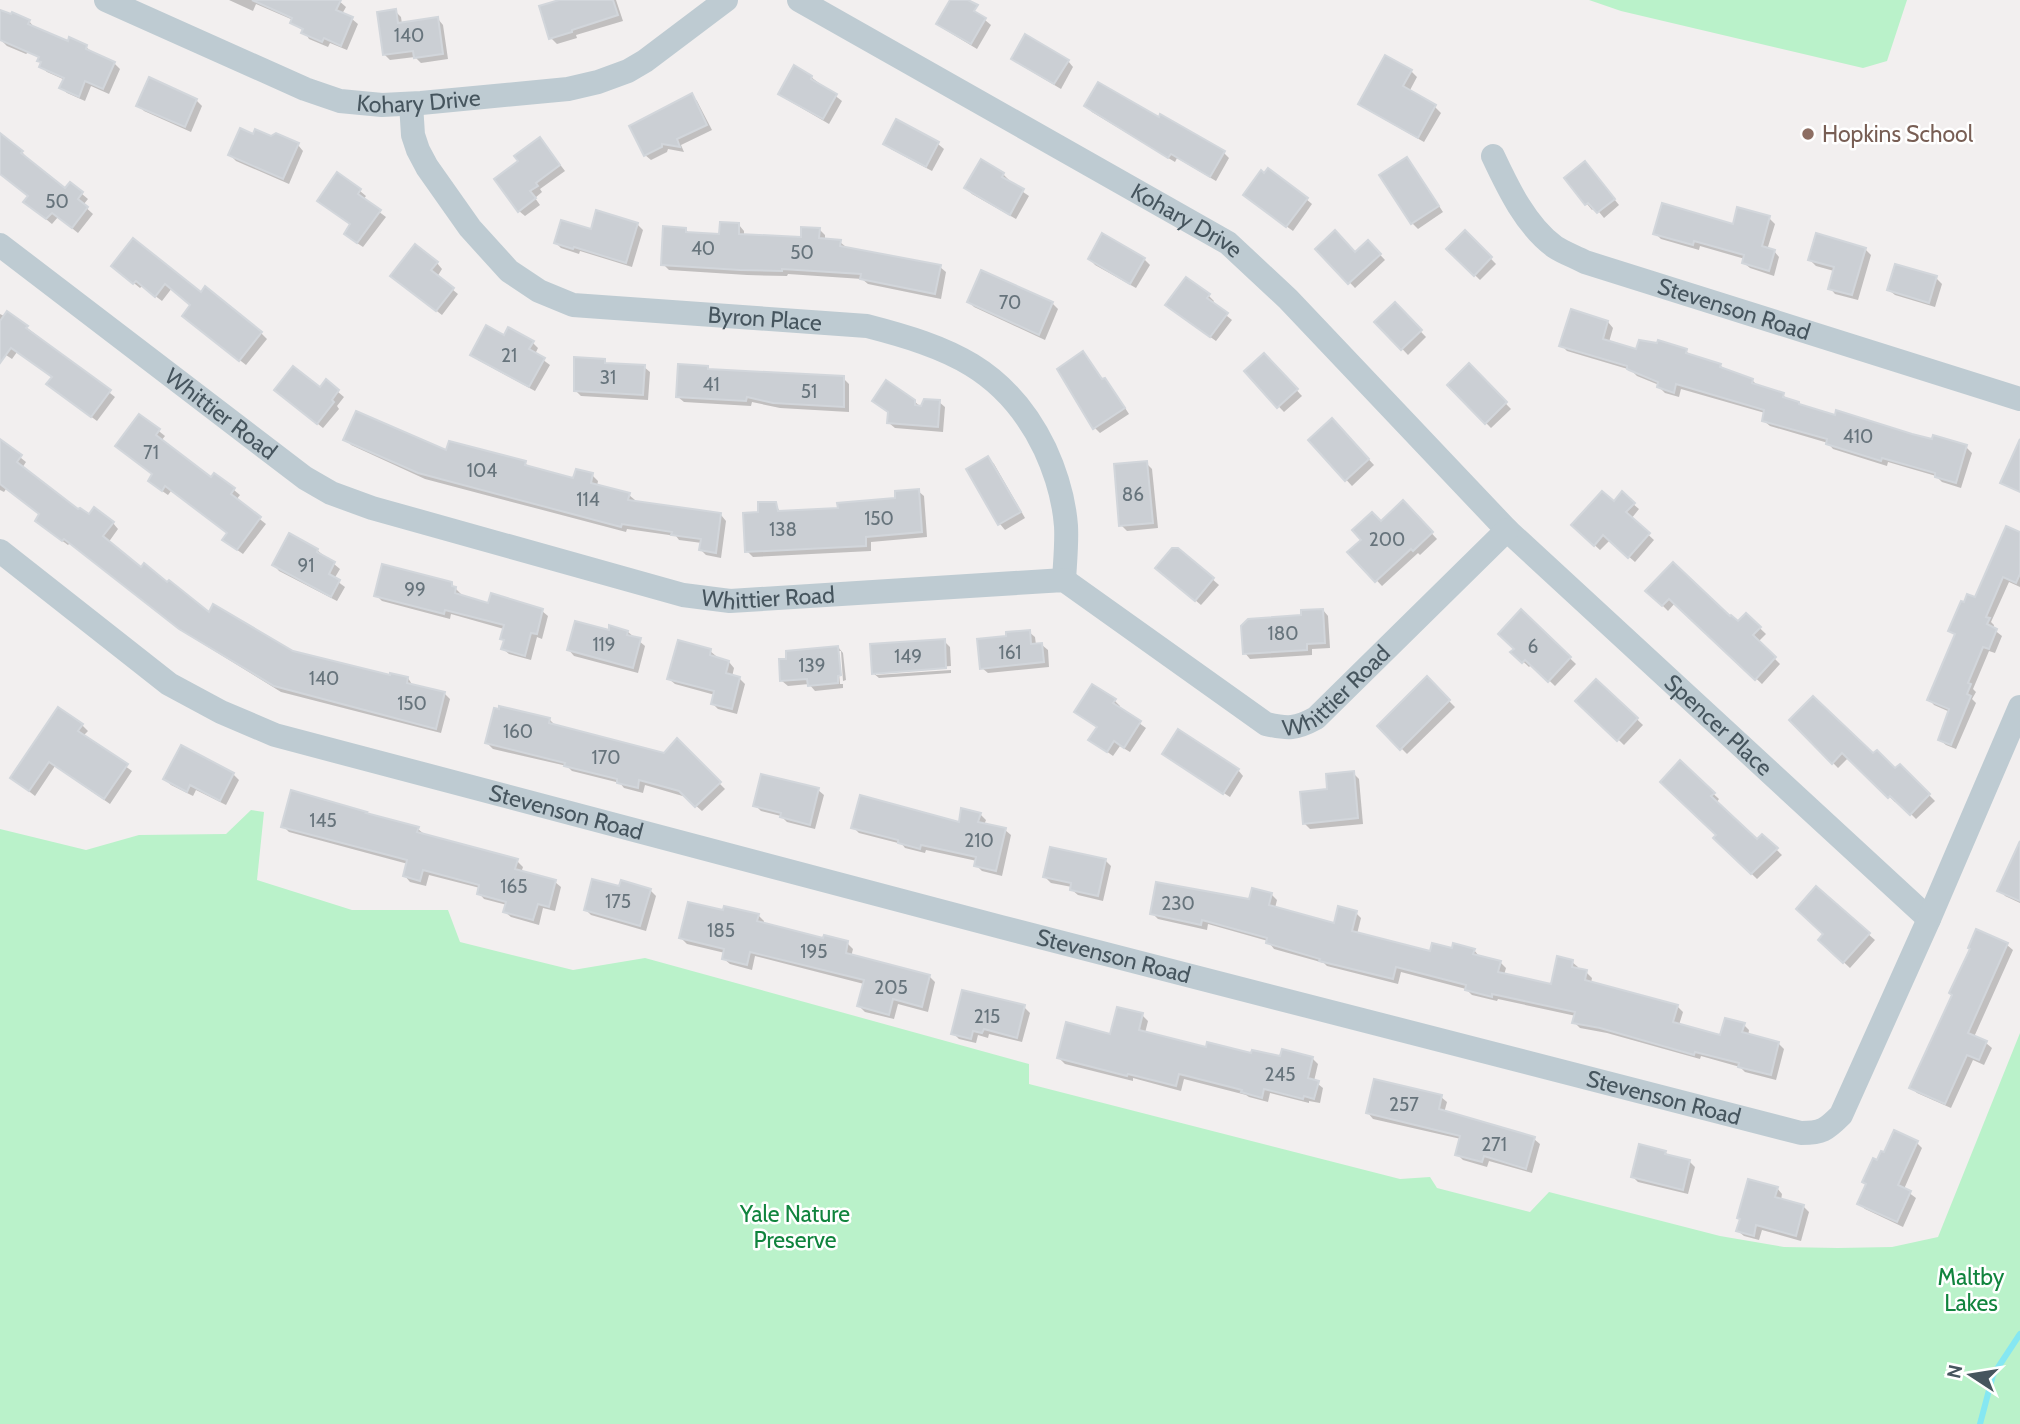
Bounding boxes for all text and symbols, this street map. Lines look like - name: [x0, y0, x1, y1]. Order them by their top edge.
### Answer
- house number: 140: [394, 24, 424, 47]
- street label: Kohary Drive: [356, 83, 482, 119]
- place label: Hopkins School: [1822, 120, 1974, 148]
- marker: Hopkins School: [1800, 126, 1816, 142]
- street label: Kohary Drive: [1126, 177, 1249, 264]
- house number: 50: [45, 190, 69, 213]
- house number: 40: [691, 237, 715, 260]
- house number: 50: [790, 241, 814, 264]
- street label: Stevenson Road: [1654, 272, 1814, 346]
- house number: 70: [999, 291, 1021, 314]
- street label: Byron Place: [707, 301, 823, 337]
- house number: 21: [501, 344, 517, 367]
- street label: Whittier Road: [159, 362, 283, 465]
- house number: 31: [600, 366, 616, 389]
- house number: 41: [702, 373, 720, 396]
- house number: 51: [801, 380, 817, 403]
- house number: 410: [1843, 425, 1873, 448]
- house number: 71: [143, 441, 159, 464]
- house number: 104: [467, 459, 497, 482]
- house number: 86: [1122, 483, 1144, 506]
- house number: 114: [576, 488, 600, 511]
- house number: 150: [864, 507, 894, 530]
- house number: 138: [769, 518, 797, 541]
- house number: 200: [1369, 528, 1405, 551]
- house number: 91: [298, 554, 315, 577]
- house number: 99: [404, 578, 426, 601]
- street label: Whittier Road: [700, 580, 836, 616]
- house number: 180: [1268, 622, 1298, 645]
- house number: 119: [592, 633, 616, 656]
- house number: 6: [1528, 635, 1538, 658]
- street label: Whittier Road: [1280, 639, 1396, 742]
- house number: 161: [998, 641, 1022, 664]
- house number: 149: [894, 645, 922, 668]
- house number: 139: [798, 654, 826, 677]
- house number: 140: [309, 667, 339, 690]
- street label: Spencer Place: [1659, 668, 1778, 782]
- house number: 150: [397, 692, 427, 715]
- house number: 160: [503, 720, 533, 743]
- house number: 170: [592, 746, 620, 769]
- street label: Stevenson Road: [486, 778, 646, 846]
- house number: 145: [309, 809, 337, 832]
- house number: 210: [964, 829, 994, 852]
- house number: 165: [500, 875, 528, 898]
- house number: 175: [605, 890, 631, 913]
- house number: 230: [1161, 892, 1195, 915]
- house number: 185: [707, 919, 735, 942]
- street label: Stevenson Road: [1033, 923, 1194, 989]
- house number: 195: [800, 940, 828, 963]
- house number: 205: [874, 976, 908, 999]
- house number: 215: [974, 1005, 1000, 1028]
- house number: 245: [1264, 1063, 1296, 1086]
- street label: Stevenson Road: [1583, 1064, 1744, 1131]
- house number: 257: [1389, 1093, 1419, 1116]
- house number: 271: [1481, 1133, 1507, 1156]
- park label: Yale Nature Preserve: [739, 1200, 850, 1254]
- park label: Maltby Lakes: [1938, 1263, 2005, 1317]
- north arrow: [1936, 1340, 2006, 1410]
- text: N: [1942, 1363, 1968, 1381]

